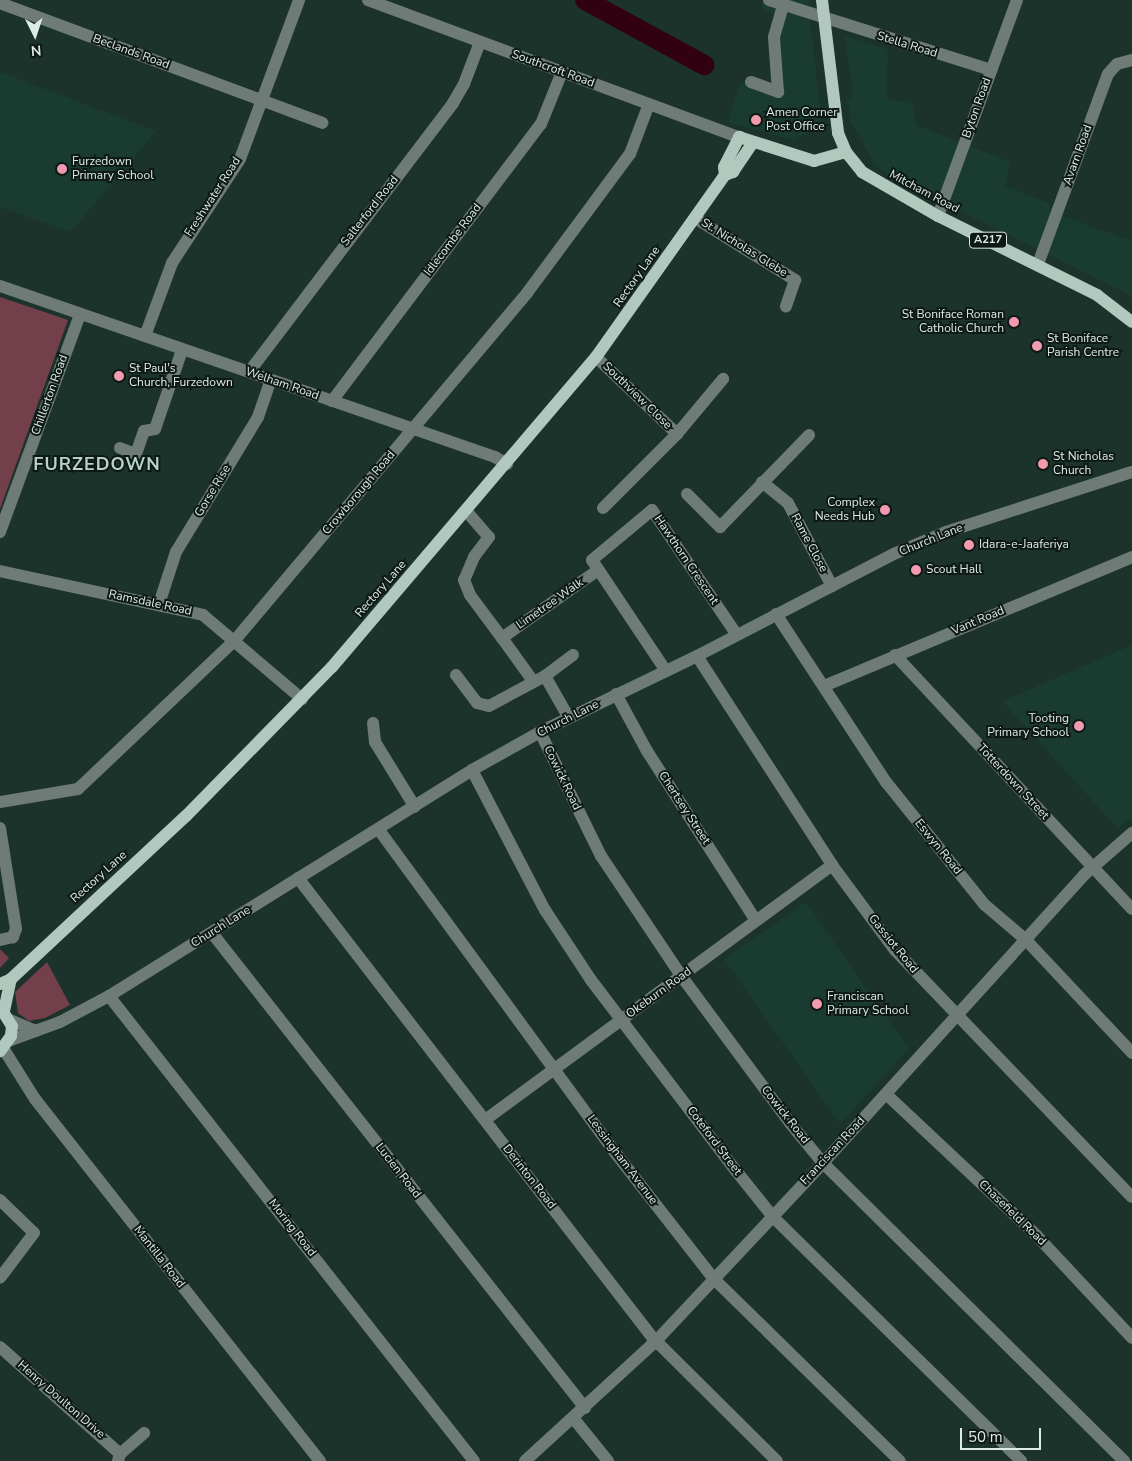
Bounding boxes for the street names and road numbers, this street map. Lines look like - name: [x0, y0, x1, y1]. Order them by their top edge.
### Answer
- street label: Stella Road: [875, 29, 939, 61]
- street label: Beclands Road: [91, 31, 171, 73]
- street label: Southcroft Road: [510, 47, 596, 91]
- street label: Byton Road: [959, 76, 995, 140]
- street label: Avarn Road: [1060, 123, 1096, 187]
- street label: Freshwater Road: [182, 155, 244, 239]
- street label: Mitcham Road: [887, 168, 961, 216]
- street label: Salterford Road: [338, 173, 402, 249]
- street label: Idlecombe Road: [421, 201, 485, 279]
- street label: St. Nicholas Glebe: [698, 216, 790, 280]
- road number: A217: [968, 232, 1008, 248]
- street label: Rectory Lane: [611, 244, 663, 310]
- street label: Chillerton Road: [29, 353, 71, 437]
- street label: Southview Close: [599, 359, 675, 433]
- street label: Welham Road: [243, 365, 321, 403]
- street label: Crowborough Road: [320, 448, 398, 538]
- street label: Gorse Rise: [192, 463, 234, 519]
- street label: Rame Close: [788, 511, 830, 575]
- street label: Hawthorn Crescent: [651, 513, 721, 607]
- street label: Church Lane: [897, 521, 965, 559]
- street label: Rectory Lane: [352, 558, 410, 620]
- street label: Limetree Walk: [514, 576, 586, 632]
- street label: Ramsdale Road: [107, 587, 193, 619]
- street label: Vant Road: [949, 603, 1007, 639]
- street label: Church Lane: [535, 697, 601, 741]
- street label: Totterdown Street: [974, 741, 1052, 823]
- street label: Cowick Road: [540, 744, 584, 812]
- street label: Chertsey Street: [655, 769, 713, 847]
- street label: Eswyn Road: [911, 816, 965, 878]
- street label: Rectory Lane: [68, 848, 130, 906]
- street label: Church Lane: [189, 903, 253, 951]
- street label: Gassiot Road: [865, 912, 921, 976]
- street label: Okeburn Road: [624, 964, 694, 1022]
- street label: Cowick Road: [758, 1083, 812, 1147]
- street label: Coteford Street: [683, 1104, 745, 1178]
- street label: Lessingham Avenue: [584, 1112, 660, 1208]
- street label: Franciscan Road: [798, 1114, 868, 1188]
- street label: Lucien Road: [372, 1141, 424, 1201]
- street label: Derinton Road: [499, 1142, 559, 1212]
- street label: Chasefield Road: [975, 1177, 1049, 1249]
- street label: Moring Road: [265, 1196, 319, 1260]
- street label: Mantilla Road: [130, 1223, 188, 1291]
- street label: Henry Doulton Drive: [14, 1358, 108, 1442]

